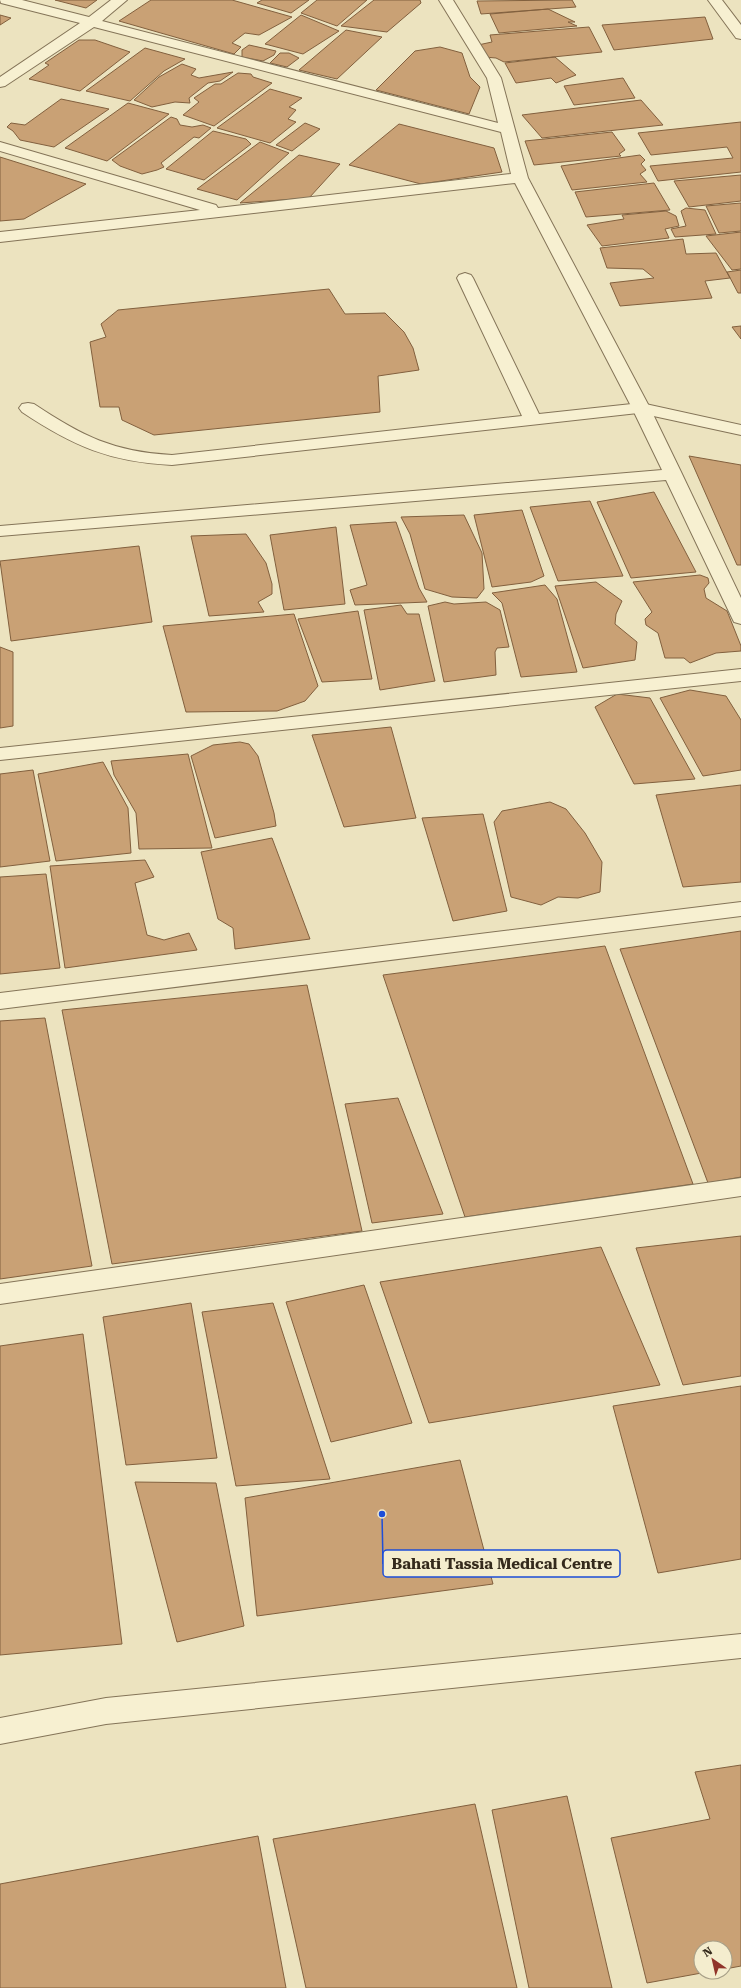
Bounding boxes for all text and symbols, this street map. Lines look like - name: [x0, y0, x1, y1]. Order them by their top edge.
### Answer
- callout: Bahati Tassia Medical Centre: [383, 1550, 620, 1577]
- text: Bahati Tassia Medical Centre: [392, 1555, 613, 1573]
- north arrow: [693, 1940, 733, 1980]
- text: N: [701, 1944, 715, 1960]

